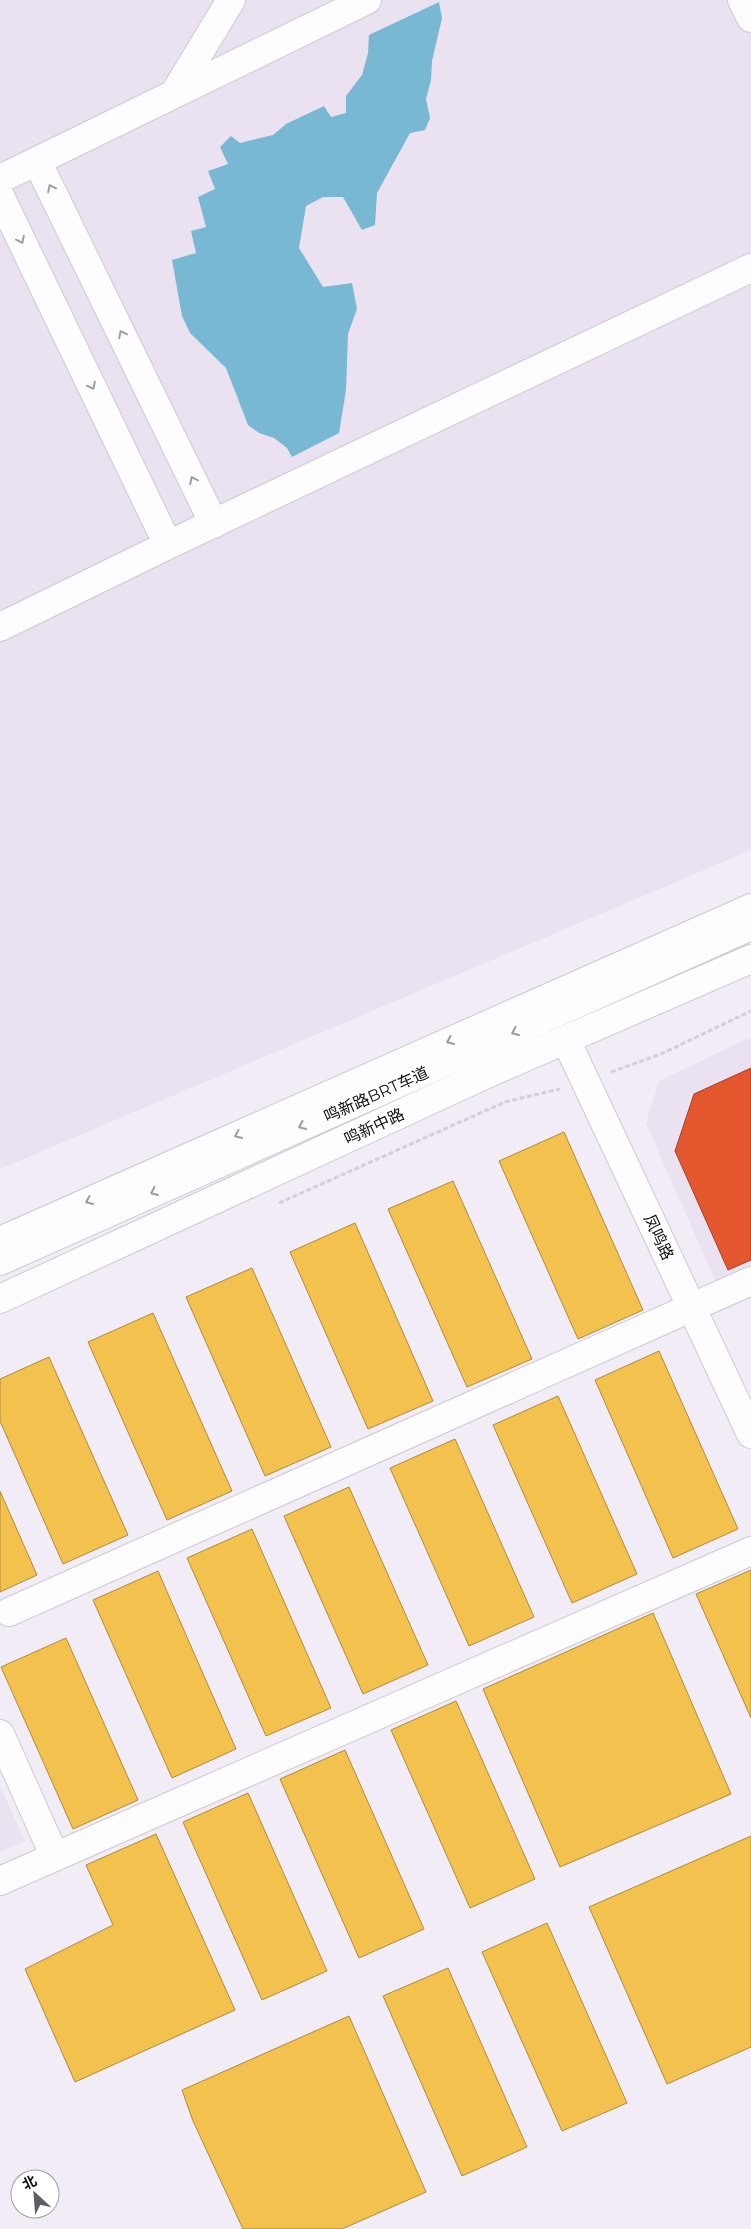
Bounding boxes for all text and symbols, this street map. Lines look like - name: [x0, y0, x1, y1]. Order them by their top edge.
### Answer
- one-way arrow: [46, 184, 57, 193]
- one-way arrow: [15, 235, 25, 244]
- one-way arrow: [118, 330, 128, 339]
- one-way arrow: [86, 381, 96, 390]
- one-way arrow: [189, 476, 199, 485]
- one-way arrow: [511, 1025, 520, 1036]
- one-way arrow: [446, 1034, 455, 1045]
- street label: 鸣新路BRT车道: [321, 1063, 432, 1126]
- street label: 鸣新中路: [341, 1104, 407, 1149]
- one-way arrow: [298, 1120, 307, 1131]
- one-way arrow: [234, 1129, 243, 1140]
- one-way arrow: [150, 1186, 159, 1197]
- one-way arrow: [85, 1195, 94, 1205]
- street label: 凤鸣路: [640, 1211, 677, 1263]
- north arrow: [10, 2169, 60, 2219]
- text: 北: [19, 2171, 40, 2193]

